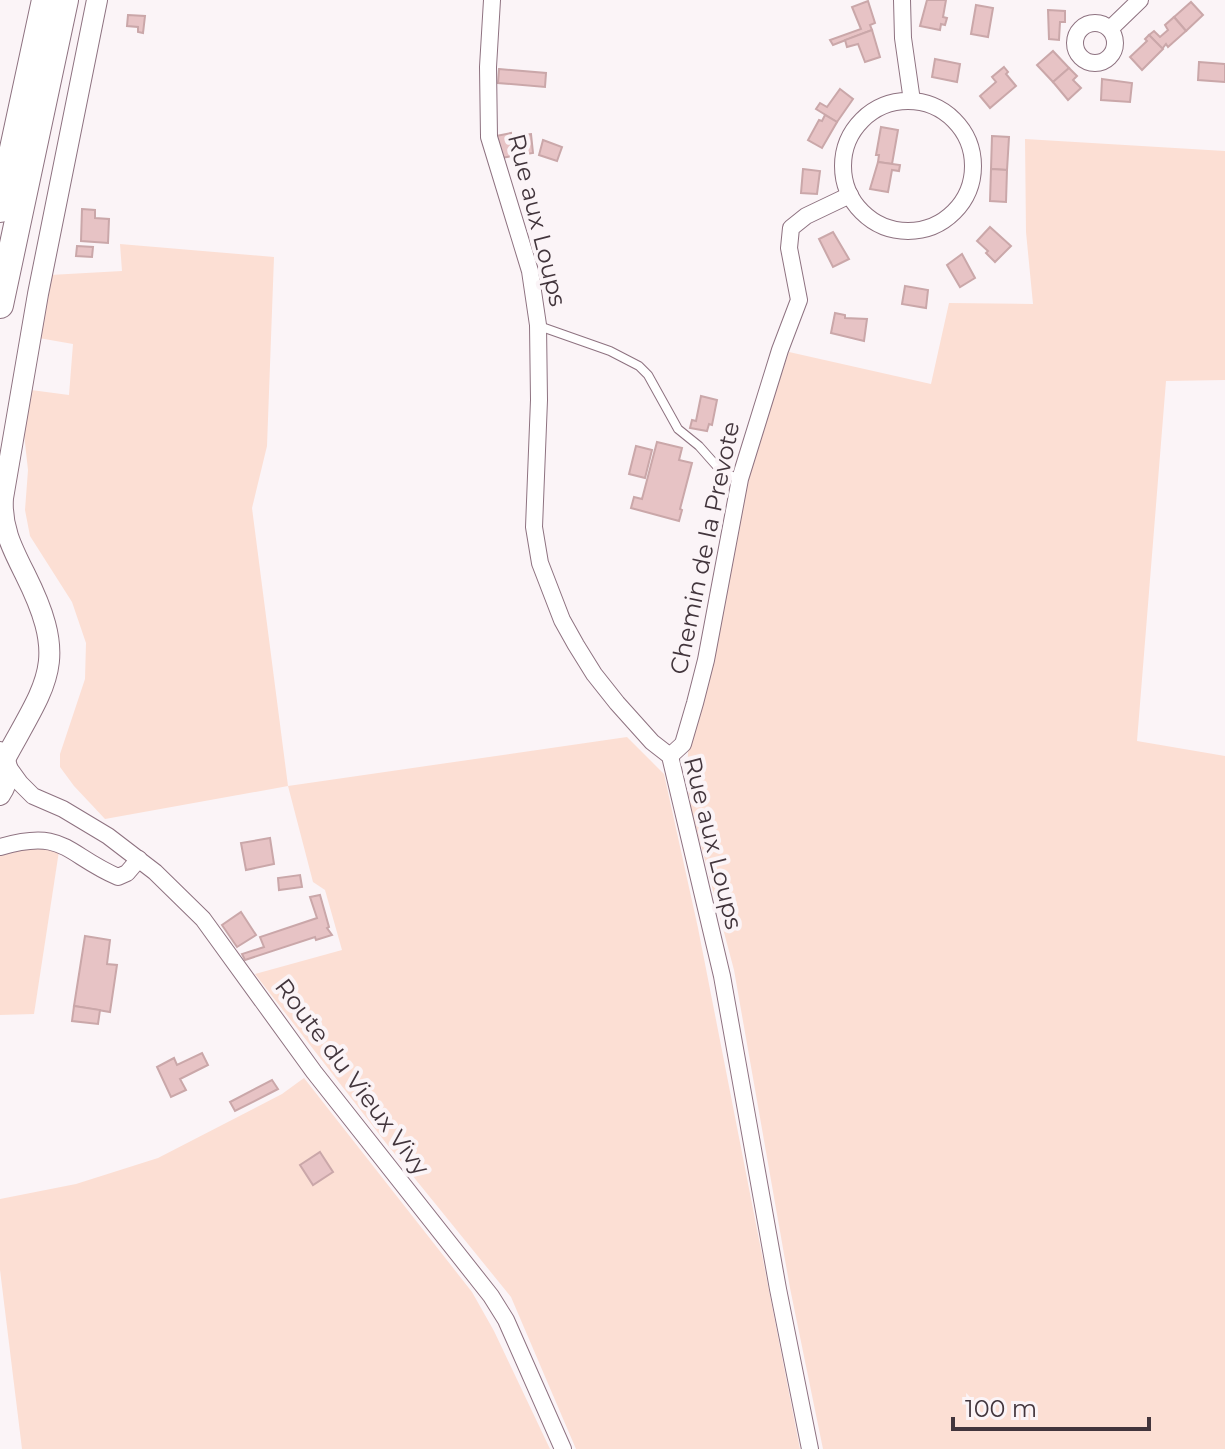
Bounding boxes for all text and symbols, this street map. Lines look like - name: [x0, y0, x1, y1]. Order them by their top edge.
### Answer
- street label: Rue aux Loups: [502, 131, 573, 309]
- street label: Chemin de la Prevote: [664, 419, 746, 677]
- street label: Rue aux Loups: [678, 754, 749, 932]
- street label: Route du Vieux Vivy: [269, 973, 436, 1181]
- scale bar: [953, 1381, 1149, 1431]
- text: 100 m: [965, 1394, 1037, 1423]

